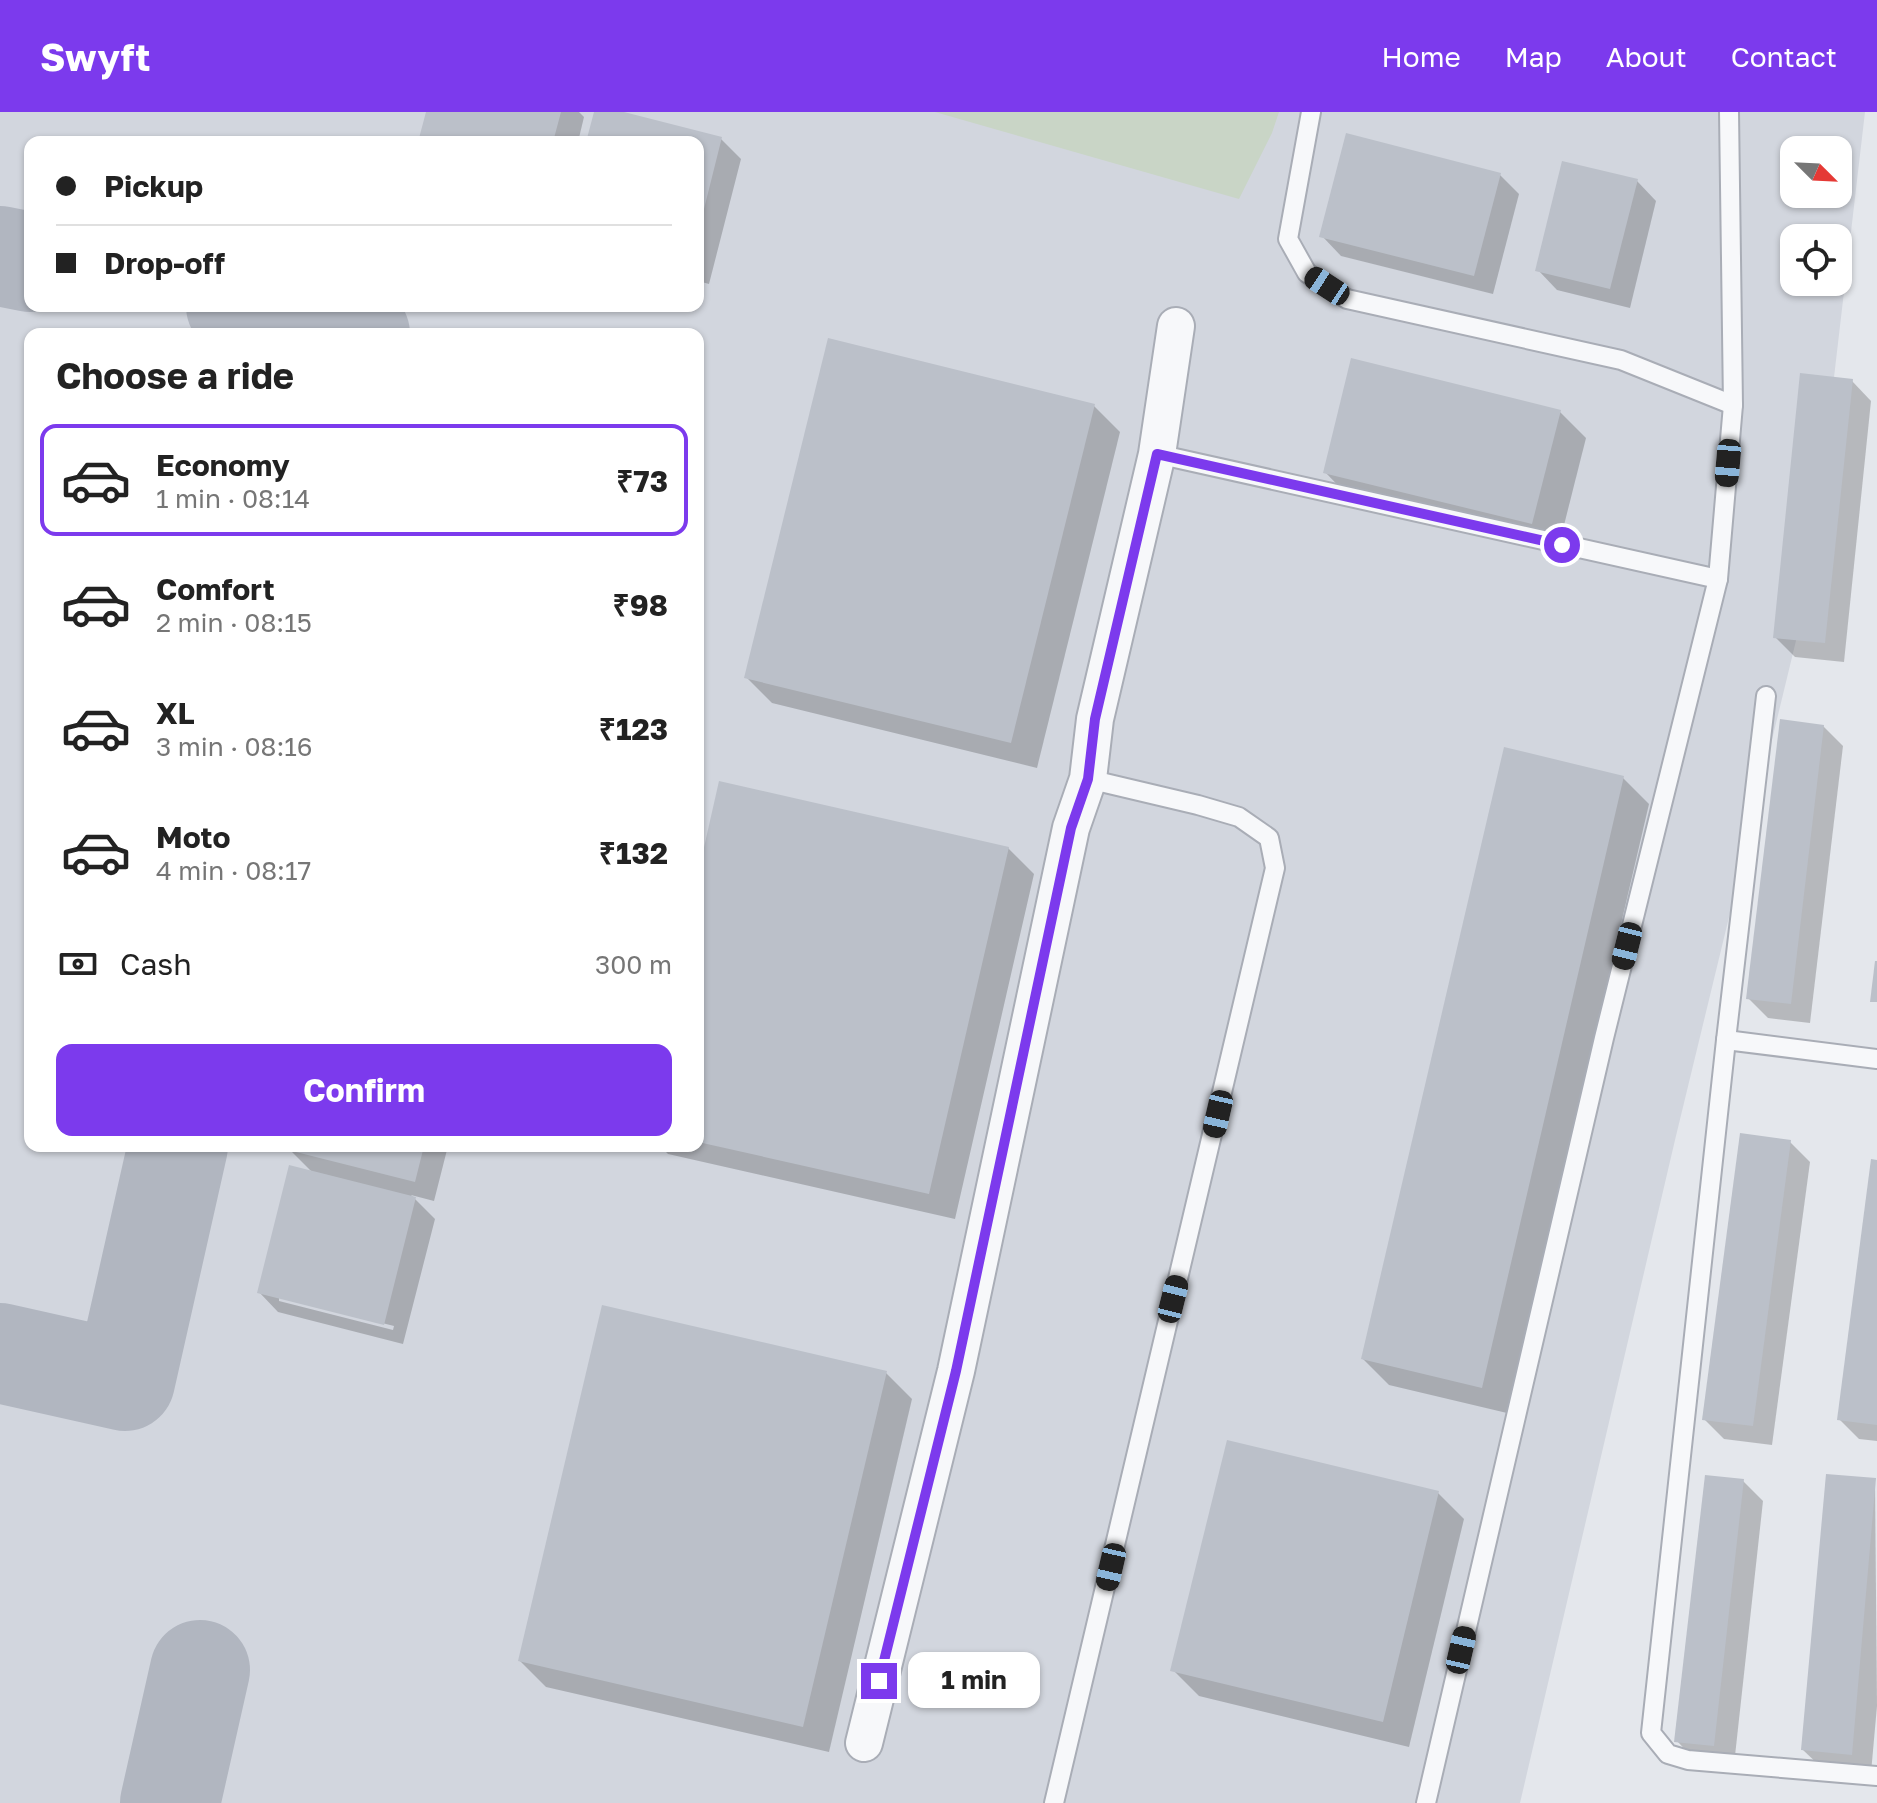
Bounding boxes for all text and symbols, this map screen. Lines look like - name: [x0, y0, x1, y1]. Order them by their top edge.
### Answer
- text: Swyft: [40, 34, 150, 79]
- text: Home: [1382, 40, 1461, 73]
- text: Map: [1505, 40, 1562, 73]
- text: About: [1606, 40, 1687, 73]
- text: Contact: [1731, 40, 1837, 73]
- north arrow: [1780, 136, 1852, 208]
- map controls: [1780, 136, 1852, 296]
- text: Pickup: [104, 168, 203, 204]
- button: locate: [1780, 224, 1852, 296]
- text: Drop-off: [104, 245, 225, 281]
- car: [1300, 263, 1354, 309]
- text: Choose a ride: [56, 354, 294, 397]
- car: [1714, 438, 1742, 488]
- icon: car: [60, 444, 132, 516]
- text: Economy: [156, 447, 290, 483]
- text: ₹73: [616, 463, 668, 499]
- text: 1 min · 08:14: [156, 483, 310, 514]
- route start: [1544, 527, 1580, 563]
- icon: car: [60, 568, 132, 640]
- text: Comfort: [156, 571, 275, 607]
- text: ₹98: [613, 587, 668, 623]
- text: 2 min · 08:15: [156, 607, 312, 638]
- icon: car: [60, 692, 132, 764]
- text: XL: [156, 695, 195, 731]
- text: ₹123: [599, 711, 668, 747]
- text: 3 min · 08:16: [156, 731, 313, 762]
- icon: car: [60, 816, 132, 888]
- text: Moto: [156, 819, 231, 855]
- text: ₹132: [599, 835, 668, 871]
- text: 4 min · 08:17: [156, 855, 311, 886]
- car: [1610, 920, 1644, 972]
- icon: cash: [56, 942, 100, 986]
- text: Cash: [120, 946, 192, 982]
- text: 300 m: [595, 949, 672, 980]
- button: Confirm: [56, 1044, 672, 1136]
- car: [1201, 1088, 1235, 1140]
- car: [1156, 1273, 1190, 1325]
- car: [1094, 1541, 1128, 1593]
- car: [1444, 1624, 1478, 1676]
- callout: 1 min: [907, 1653, 1039, 1709]
- route end: [861, 1663, 897, 1699]
- text: 1 min: [941, 1664, 1007, 1695]

